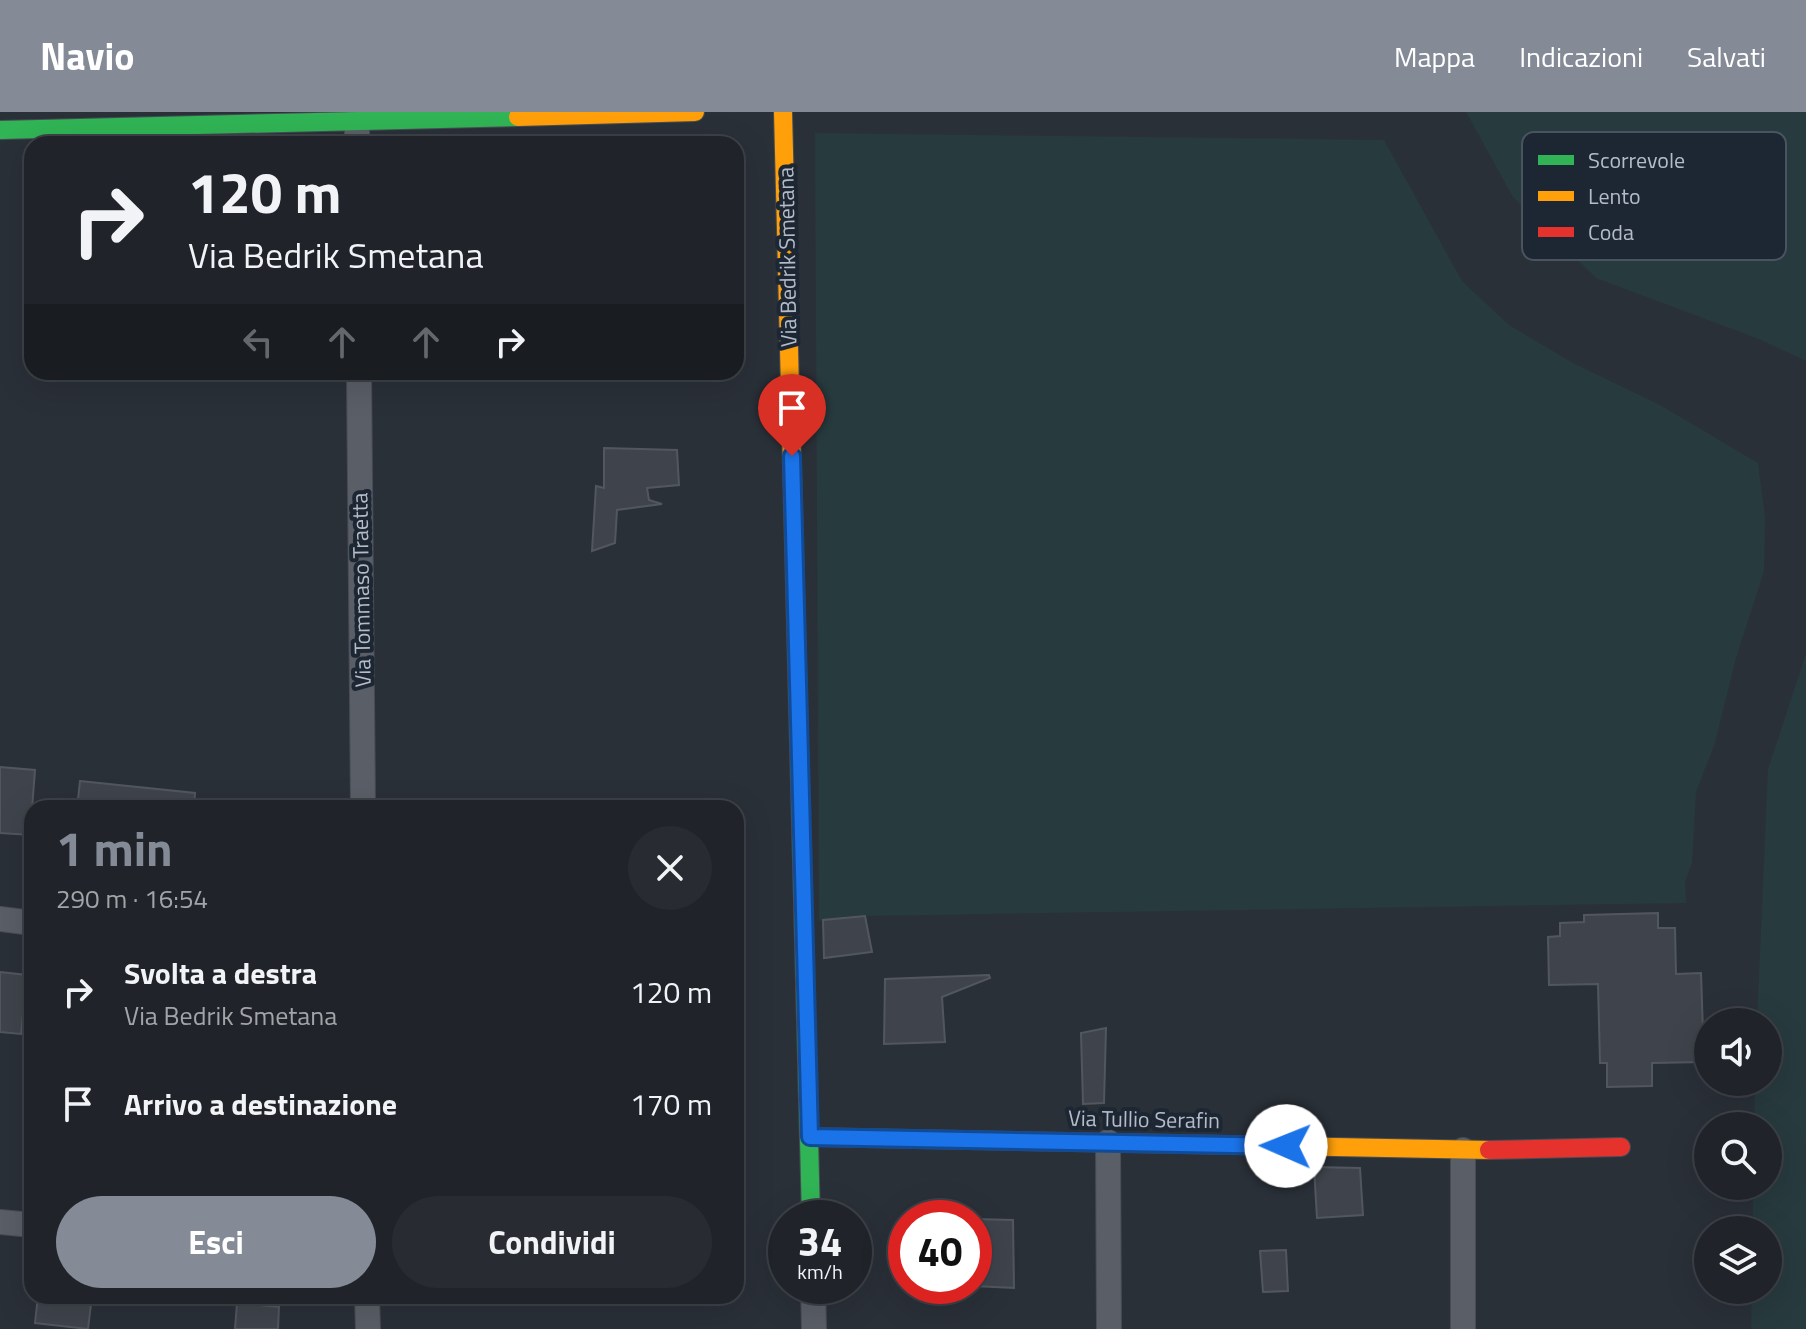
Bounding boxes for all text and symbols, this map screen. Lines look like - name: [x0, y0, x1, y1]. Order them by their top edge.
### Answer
- text: Navio: [40, 27, 134, 85]
- text: Mappa: [1394, 35, 1475, 78]
- text: Indicazioni: [1519, 35, 1643, 78]
- text: Salvati: [1687, 35, 1766, 78]
- legend: [1522, 132, 1786, 260]
- text: Scorrevole: [1588, 143, 1685, 177]
- text: 120 m: [188, 150, 341, 235]
- street label: Via Bedrik Smetana: [768, 166, 806, 348]
- icon: right: [56, 168, 160, 272]
- text: Lento: [1588, 179, 1641, 213]
- text: Coda: [1588, 215, 1634, 249]
- text: Via Bedrik Smetana: [188, 227, 483, 282]
- icon: left: [236, 320, 280, 364]
- icon: ahead: [320, 320, 364, 364]
- icon: ahead: [404, 320, 448, 364]
- icon: right: [488, 320, 532, 364]
- pin: [758, 374, 826, 456]
- icon: arrive: [770, 386, 814, 430]
- street label: Via Tommaso Traetta: [342, 492, 380, 688]
- text: 1 min: [56, 812, 173, 885]
- button: close: [628, 826, 712, 910]
- text: 290 m · 16:54: [56, 879, 208, 918]
- text: Svolta a destra: [124, 950, 317, 996]
- text: 120 m: [630, 969, 712, 1015]
- icon: right: [56, 970, 100, 1014]
- text: Via Bedrik Smetana: [124, 996, 337, 1035]
- map controls: [1694, 1008, 1782, 1304]
- button: sound: [1694, 1008, 1782, 1096]
- text: Arrivo a destinazione: [124, 1081, 397, 1127]
- text: 170 m: [630, 1081, 712, 1127]
- icon: arrive: [56, 1082, 100, 1126]
- street label: Via Tullio Serafin: [1068, 1101, 1220, 1137]
- position arrow: [1244, 1104, 1328, 1188]
- button: search: [1694, 1112, 1782, 1200]
- button: Esci: [56, 1196, 376, 1288]
- button: Condividi: [392, 1196, 712, 1288]
- speed limit sign: 40: [888, 1200, 992, 1304]
- text: 34: [798, 1211, 842, 1272]
- button: layers: [1694, 1216, 1782, 1304]
- text: km/h: [797, 1256, 843, 1287]

